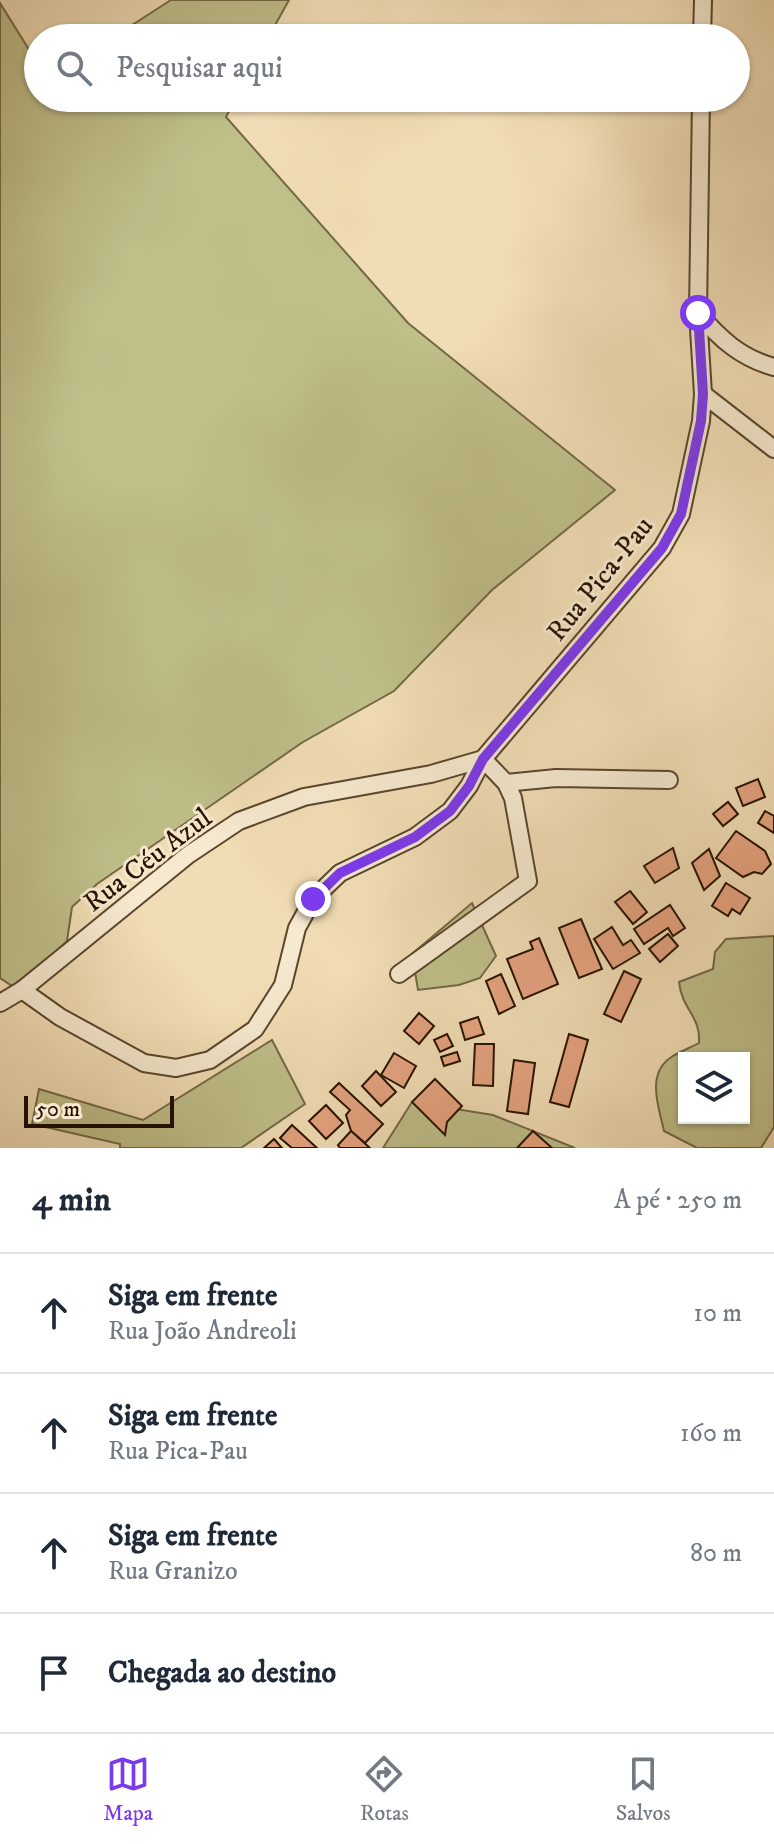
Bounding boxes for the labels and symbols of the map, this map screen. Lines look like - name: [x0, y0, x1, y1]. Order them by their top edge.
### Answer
- route start: [680, 295, 716, 331]
- street label: Rua Pica-Pau: [539, 509, 661, 648]
- street label: Rua Céu Azul: [77, 800, 219, 920]
- route end: [295, 881, 331, 917]
- scale bar: [24, 1092, 174, 1128]

